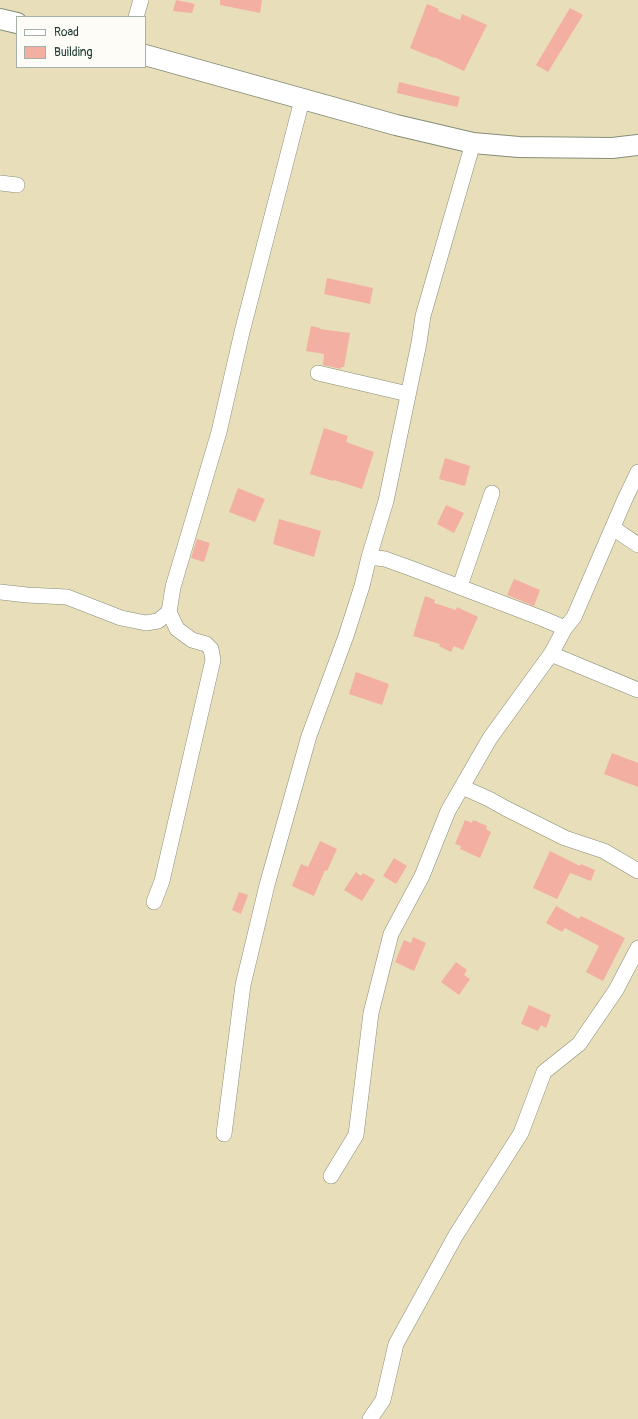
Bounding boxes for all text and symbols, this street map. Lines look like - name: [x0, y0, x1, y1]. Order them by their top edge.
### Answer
- legend: [16, 16, 146, 68]
- text: Road: [54, 25, 79, 40]
- text: Building: [54, 45, 93, 60]

